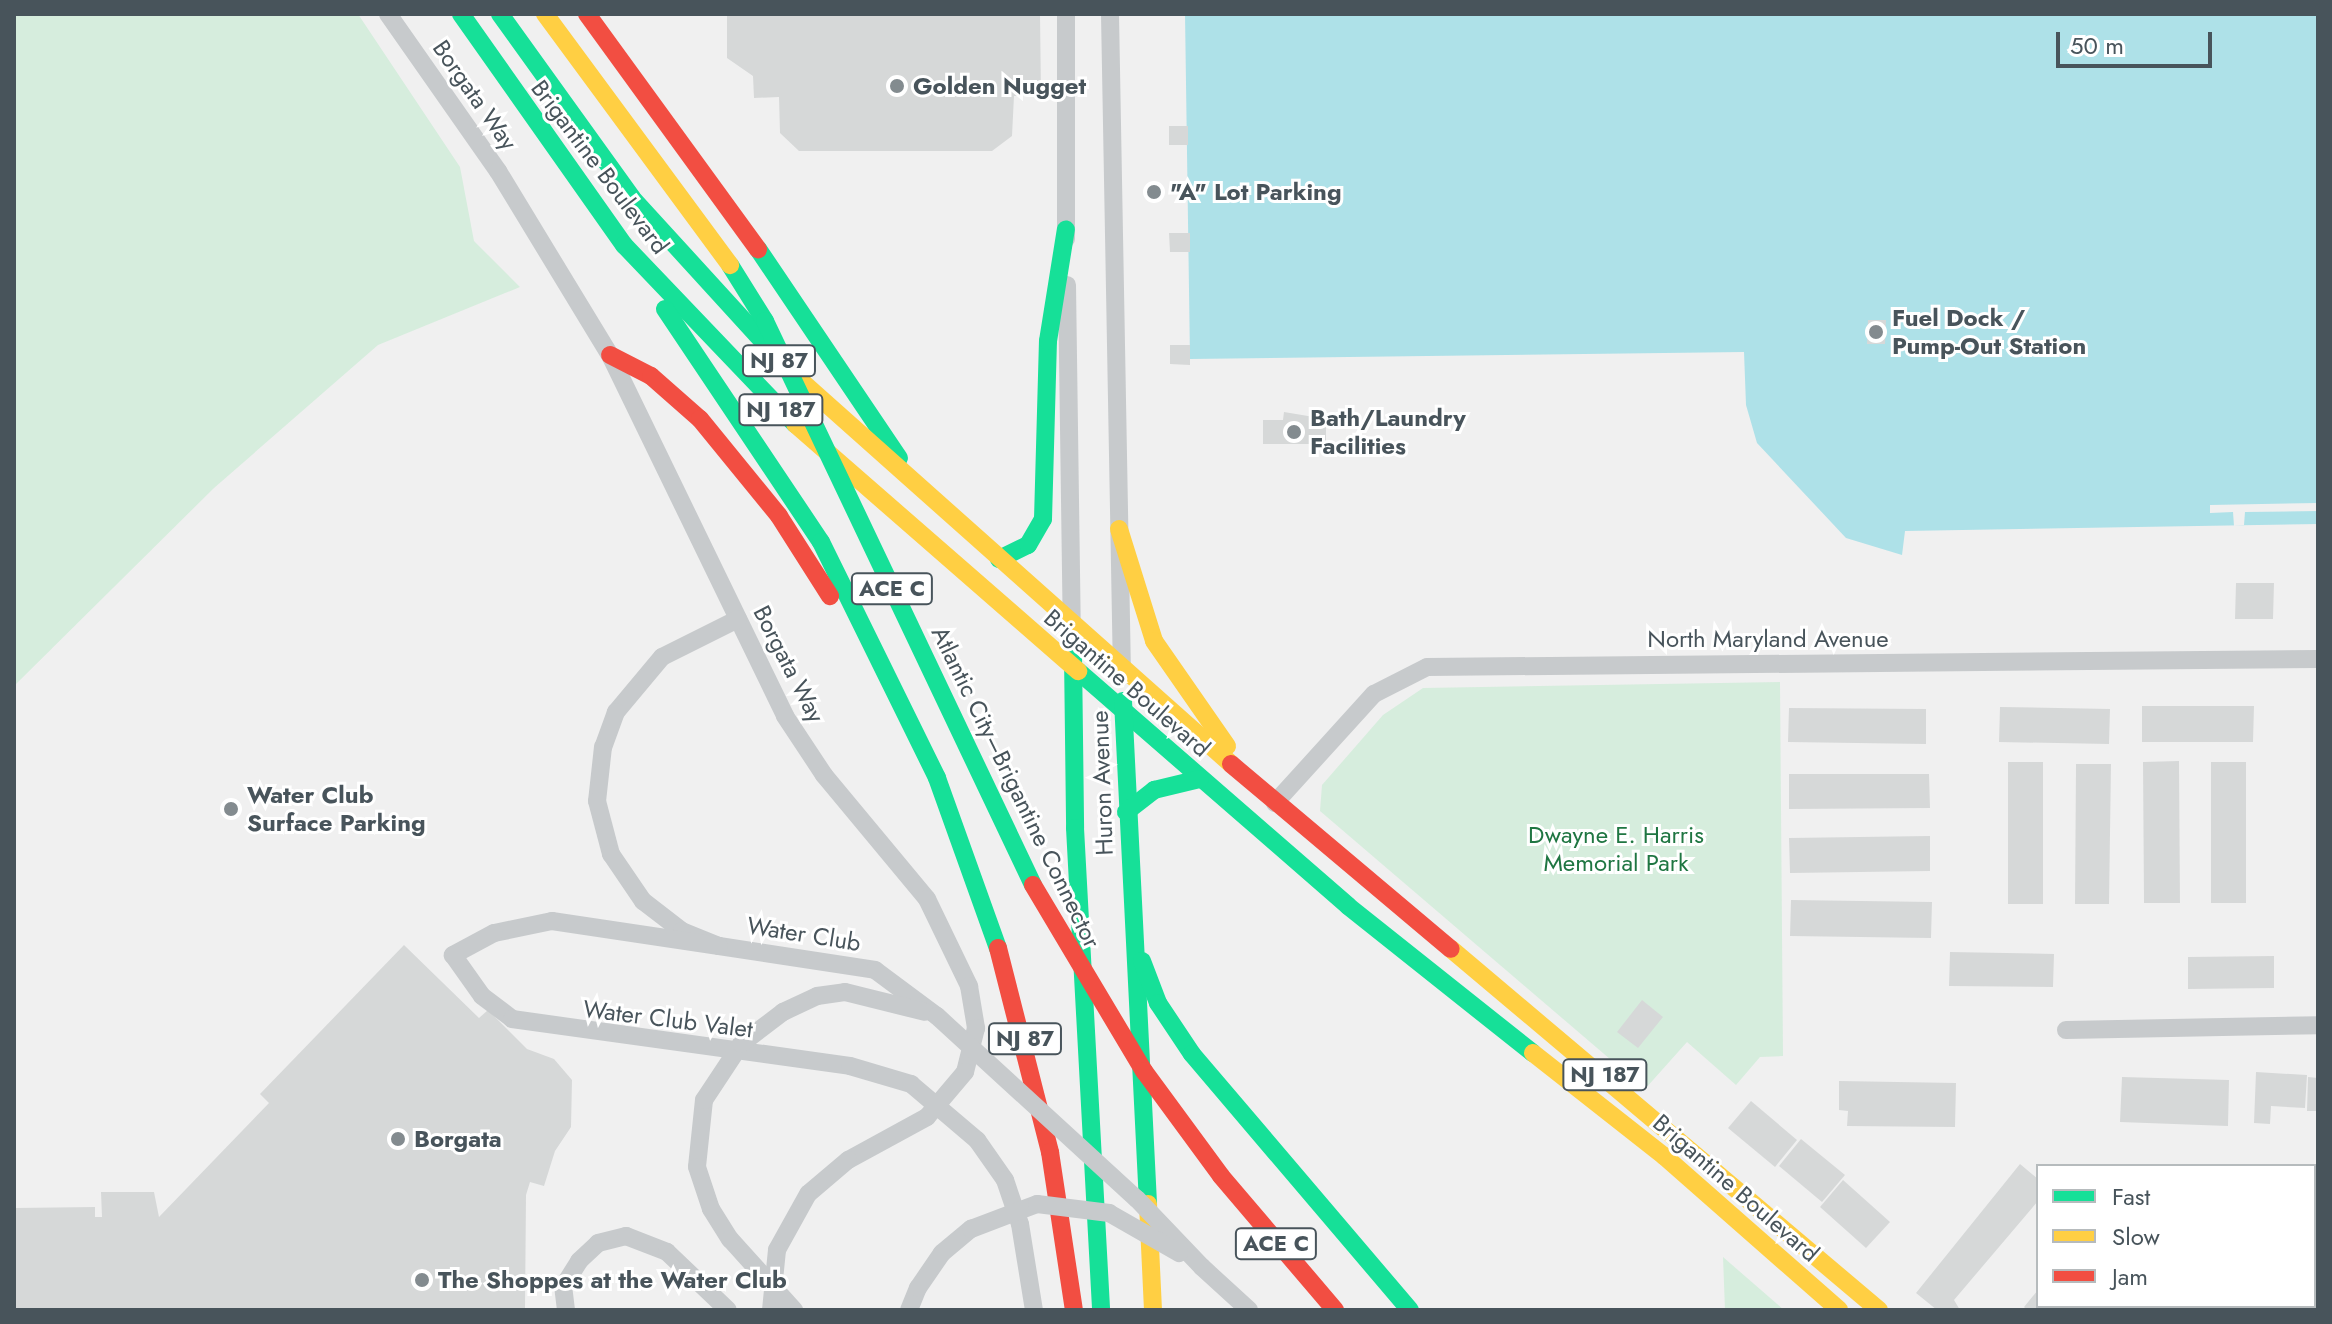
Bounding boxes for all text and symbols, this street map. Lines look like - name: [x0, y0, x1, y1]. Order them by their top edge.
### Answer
- scale bar: [2060, 16, 2216, 66]
- text: 50 m: [2070, 28, 2124, 63]
- street label: Borgata Way: [427, 35, 523, 155]
- place label: Golden Nugget: [913, 72, 1086, 100]
- street label: Brigantine Boulevard: [525, 74, 675, 260]
- marker: Golden Nugget: [888, 77, 906, 95]
- place label: "A" Lot Parking: [1170, 178, 1342, 206]
- marker: "A" Lot Parking: [1145, 183, 1163, 201]
- place label: Fuel Dock / Pump-Out Station: [1892, 304, 2086, 360]
- marker: Fuel Dock / Pump-Out Station: [1867, 323, 1885, 341]
- road number: NJ 87: [741, 343, 817, 379]
- road number: NJ 187: [737, 392, 825, 428]
- place label: Bath/Laundry Facilities: [1310, 404, 1466, 460]
- marker: Bath/Laundry Facilities: [1285, 423, 1303, 441]
- road number: ACE C: [850, 571, 934, 607]
- street label: Borgata Way: [747, 601, 831, 727]
- street label: Brigantine Boulevard: [1038, 603, 1216, 763]
- street label: Atlantic City–Brigantine Connector: [925, 622, 1107, 952]
- street label: North Maryland Avenue: [1647, 625, 1889, 653]
- street label: Huron Avenue: [1085, 710, 1119, 856]
- place label: Water Club Surface Parking: [247, 781, 426, 837]
- marker: Water Club Surface Parking: [222, 800, 240, 818]
- park label: Dwayne E. Harris Memorial Park: [1528, 821, 1704, 877]
- street label: Water Club: [745, 911, 863, 957]
- street label: Water Club Valet: [582, 994, 754, 1044]
- road number: NJ 87: [987, 1021, 1063, 1057]
- road number: NJ 187: [1561, 1057, 1649, 1093]
- street label: Brigantine Boulevard: [1647, 1108, 1825, 1268]
- place label: Borgata: [414, 1125, 502, 1153]
- marker: Borgata: [389, 1130, 407, 1148]
- legend: [2036, 1164, 2316, 1308]
- text: Fast: [2112, 1179, 2150, 1214]
- text: Slow: [2112, 1219, 2160, 1254]
- road number: ACE C: [1234, 1226, 1318, 1262]
- text: Jam: [2112, 1259, 2148, 1294]
- place label: The Shoppes at the Water Club: [438, 1266, 787, 1294]
- marker: The Shoppes at the Water Club: [413, 1271, 431, 1289]

